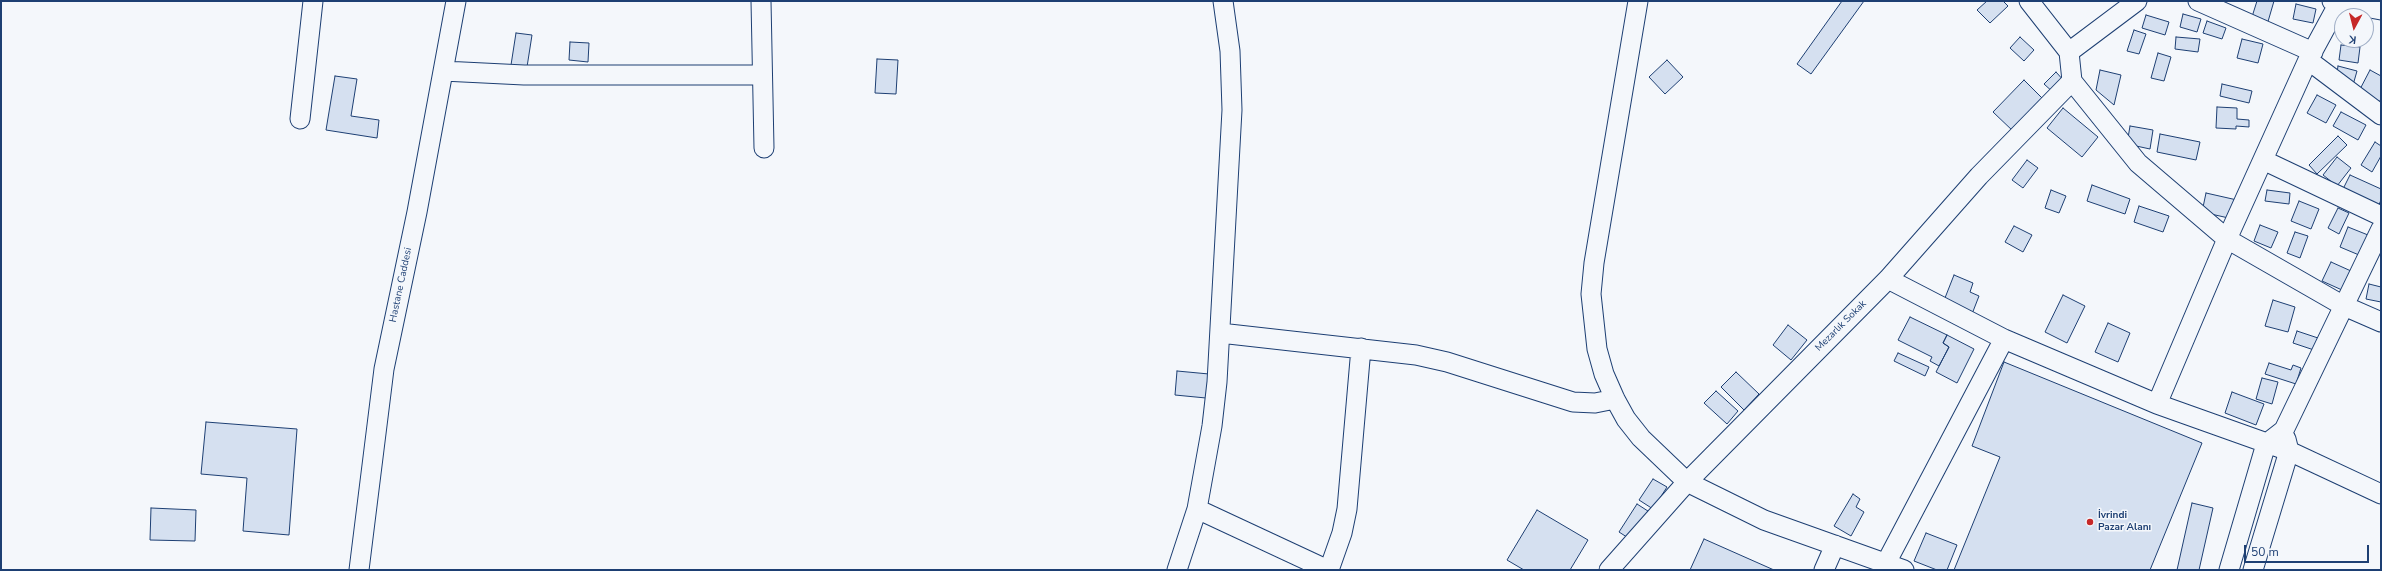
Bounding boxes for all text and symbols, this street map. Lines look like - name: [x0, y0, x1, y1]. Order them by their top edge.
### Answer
- north arrow: [2334, 8, 2374, 48]
- text: K: [2348, 32, 2357, 47]
- street label: Hastane Caddesi: [387, 247, 415, 323]
- street label: Mezarlık Sokak: [1813, 298, 1869, 354]
- place label: İvrindi Pazar Alanı: [2098, 510, 2151, 534]
- marker: İvrindi Pazar Alanı: [2085, 517, 2095, 527]
- scale bar: [2246, 537, 2371, 563]
- text: 50 m: [2251, 544, 2279, 560]

